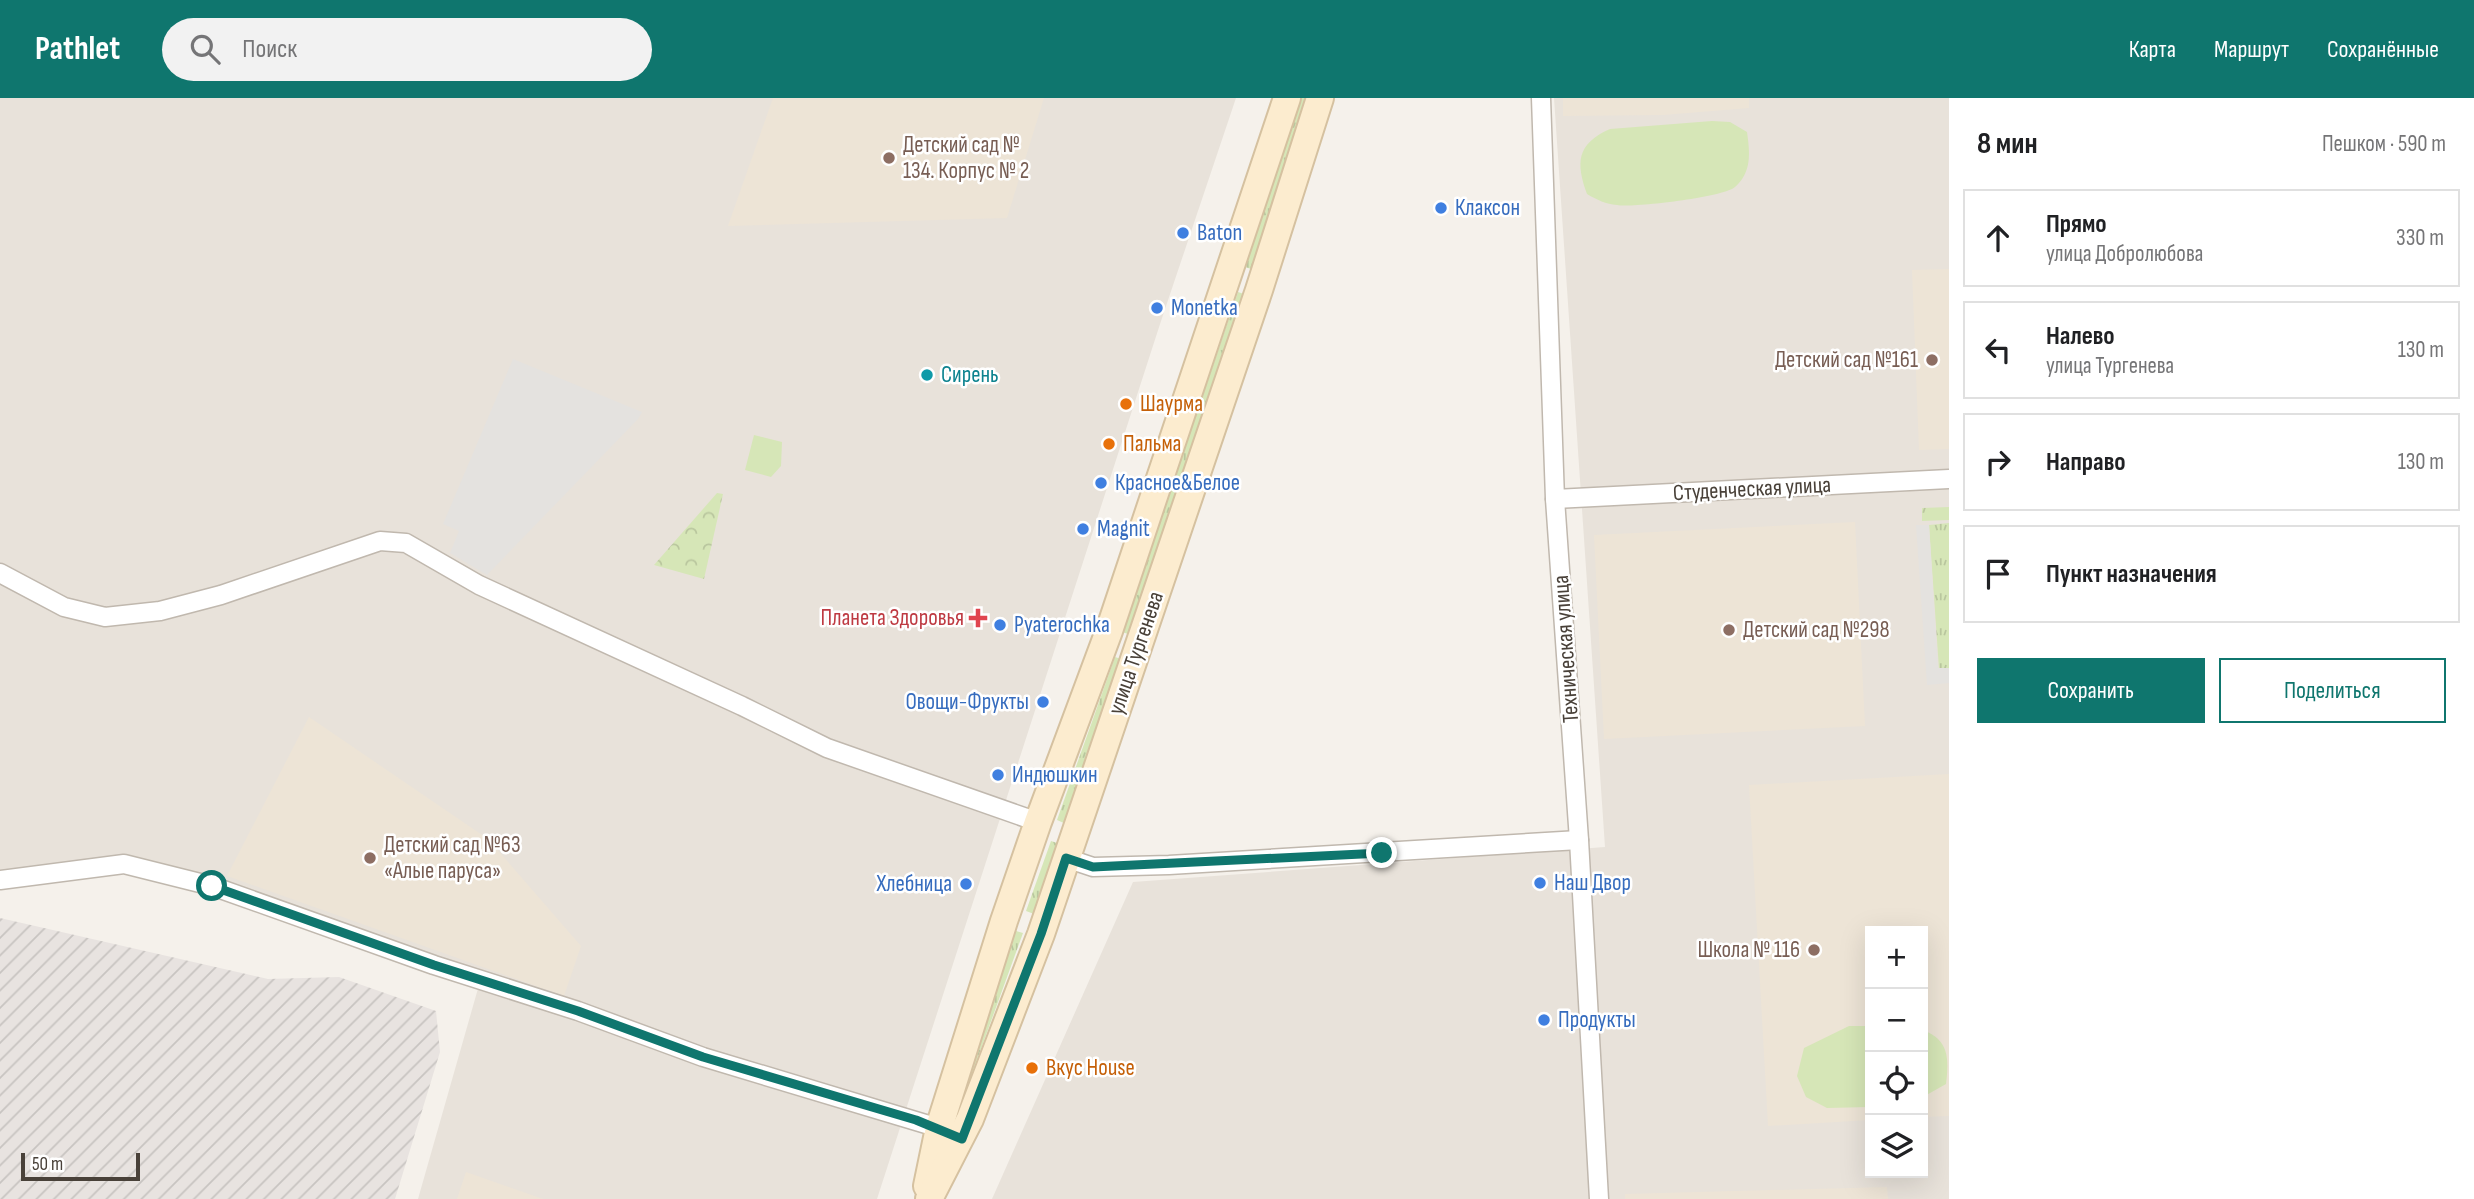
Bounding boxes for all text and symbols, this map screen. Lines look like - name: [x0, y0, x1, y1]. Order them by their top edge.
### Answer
- search box: [162, 18, 652, 81]
- text: Pathlet: [35, 29, 120, 69]
- icon: search: [186, 30, 224, 68]
- text: Поиск: [242, 34, 297, 65]
- text: Карта: [2129, 35, 2176, 64]
- text: Маршрут: [2214, 35, 2289, 64]
- text: Сохранённые: [2327, 35, 2439, 64]
- text: 8 мин: [1977, 126, 2038, 162]
- text: Пешком · 590 m: [2322, 130, 2446, 158]
- place label: Детский сад № 134. Корпус № 2: [903, 131, 1029, 185]
- marker: Детский сад № 134. Корпус № 2: [881, 150, 897, 166]
- place label: Клаксон: [1455, 194, 1520, 222]
- marker: Клаксон: [1433, 200, 1449, 216]
- text: Прямо: [2046, 209, 2107, 240]
- place label: Baton: [1197, 219, 1242, 247]
- icon: ahead: [1979, 219, 2017, 257]
- text: 330 m: [2396, 224, 2444, 252]
- marker: Baton: [1175, 225, 1191, 241]
- text: улица Добролюбова: [2046, 240, 2203, 268]
- place label: Monetka: [1171, 294, 1238, 322]
- marker: Monetka: [1149, 300, 1165, 316]
- text: Налево: [2046, 321, 2115, 352]
- icon: left: [1979, 331, 2017, 369]
- text: 130 m: [2398, 336, 2444, 364]
- place label: Детский сад №161: [1775, 346, 1918, 374]
- marker: Детский сад №161: [1924, 352, 1940, 368]
- text: улица Тургенева: [2046, 352, 2174, 380]
- place label: Сирень: [941, 361, 999, 389]
- marker: Сирень: [919, 367, 935, 383]
- place label: Шаурма: [1140, 390, 1203, 418]
- marker: Шаурма: [1118, 396, 1134, 412]
- place label: Пальма: [1123, 430, 1181, 458]
- marker: Пальма: [1101, 436, 1117, 452]
- icon: right: [1979, 443, 2017, 481]
- text: Направо: [2046, 447, 2125, 478]
- text: 130 m: [2398, 448, 2444, 476]
- place label: Красное&Белое: [1115, 469, 1240, 497]
- street label: Студенческая улица: [1672, 471, 1832, 507]
- marker: Красное&Белое: [1093, 475, 1109, 491]
- place label: Magnit: [1097, 515, 1150, 543]
- marker: Magnit: [1075, 521, 1091, 537]
- icon: arrive: [1979, 555, 2017, 593]
- text: Пункт назначения: [2046, 559, 2217, 590]
- street label: Техническая улица: [1547, 574, 1585, 724]
- street label: улица Тургенева: [1102, 588, 1170, 718]
- place label: Планета Здоровья: [821, 604, 964, 632]
- marker: Планета Здоровья: [970, 610, 986, 626]
- place label: Pyaterochka: [1014, 611, 1110, 639]
- place label: Детский сад №298: [1743, 616, 1890, 644]
- marker: Pyaterochka: [992, 617, 1008, 633]
- marker: Детский сад №298: [1721, 622, 1737, 638]
- button: Сохранить: [1977, 658, 2205, 723]
- button: Поделиться: [2219, 658, 2446, 723]
- place label: Овощи-Фрукты: [905, 688, 1029, 716]
- marker: Овощи-Фрукты: [1035, 694, 1051, 710]
- place label: Индюшкин: [1012, 761, 1098, 789]
- marker: Индюшкин: [990, 767, 1006, 783]
- place label: Детский сад №63 «Алые паруса»: [384, 831, 521, 885]
- route end: [1366, 837, 1397, 868]
- marker: Детский сад №63 «Алые паруса»: [362, 850, 378, 866]
- place label: Наш Двор: [1554, 869, 1631, 897]
- route start: [196, 870, 227, 901]
- place label: Хлебница: [875, 870, 952, 898]
- marker: Наш Двор: [1532, 875, 1548, 891]
- marker: Хлебница: [958, 876, 974, 892]
- map controls: [1865, 926, 1928, 1178]
- button: +: [1865, 926, 1928, 989]
- place label: Школа № 116: [1697, 936, 1800, 964]
- marker: Школа № 116: [1806, 942, 1822, 958]
- button: −: [1865, 989, 1928, 1052]
- place label: Продукты: [1558, 1006, 1636, 1034]
- marker: Продукты: [1536, 1012, 1552, 1028]
- button: locate: [1865, 1052, 1928, 1115]
- place label: Вкус House: [1046, 1054, 1135, 1082]
- marker: Вкус House: [1024, 1060, 1040, 1076]
- button: layers: [1865, 1115, 1928, 1178]
- scale bar: [21, 1150, 140, 1182]
- text: 50 m: [32, 1153, 63, 1176]

